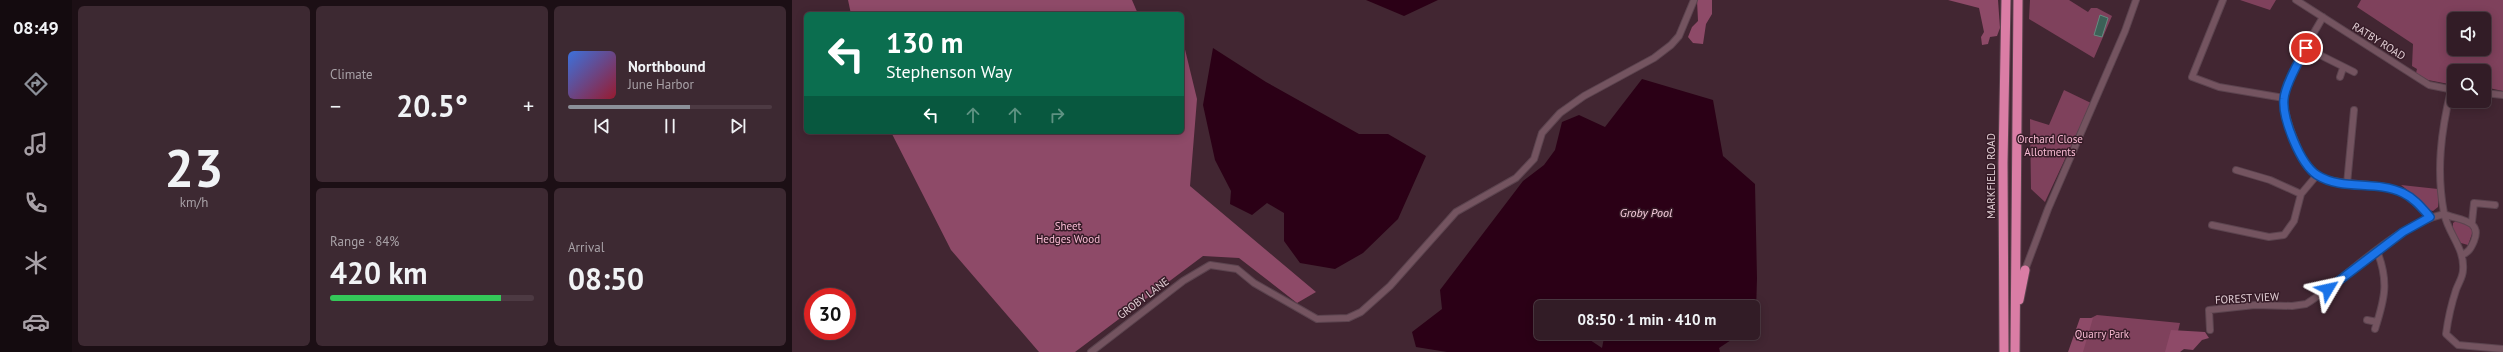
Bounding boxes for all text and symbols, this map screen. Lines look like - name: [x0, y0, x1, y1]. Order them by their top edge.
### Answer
- map controls: [2447, 12, 2491, 108]
- button: sound: [2447, 12, 2491, 56]
- text: 08:49: [13, 16, 59, 39]
- street label: RATBY ROAD: [2350, 19, 2408, 63]
- text: 130 m: [886, 24, 963, 61]
- icon: left: [820, 28, 872, 80]
- pin: [2289, 31, 2323, 65]
- icon: arrive: [2295, 37, 2317, 59]
- text: Northbound: [628, 57, 705, 76]
- text: Stephenson Way: [886, 60, 1012, 83]
- button: search: [2447, 64, 2491, 108]
- text: Climate: [330, 66, 373, 83]
- icon: directions: [22, 70, 50, 98]
- text: June Harbor: [628, 76, 694, 93]
- text: 20.5°: [396, 86, 468, 125]
- text: −: [330, 92, 341, 120]
- text: +: [523, 92, 534, 120]
- icon: left: [920, 104, 942, 126]
- icon: ahead: [962, 104, 984, 126]
- icon: ahead: [1004, 104, 1026, 126]
- icon: right: [1046, 104, 1068, 126]
- icon: previous: [591, 115, 613, 137]
- icon: pause: [659, 115, 681, 137]
- icon: next: [727, 115, 749, 137]
- icon: music: [22, 130, 50, 158]
- park label: Orchard Close Allotments: [2017, 132, 2083, 159]
- street label: MARKFIELD ROAD: [1984, 133, 1998, 219]
- text: 23: [165, 134, 223, 201]
- icon: phone: [22, 189, 50, 217]
- text: km/h: [180, 194, 208, 211]
- water label: Groby Pool: [1620, 205, 1673, 220]
- park label: Sheet Hedges Wood: [1036, 219, 1100, 246]
- text: Range · 84%: [330, 233, 399, 250]
- text: Arrival: [568, 239, 604, 256]
- icon: climate: [22, 249, 50, 277]
- text: 420 km: [330, 253, 428, 292]
- text: 08:50: [568, 259, 644, 298]
- position arrow: [2307, 268, 2349, 310]
- street label: GROBY LANE: [1114, 274, 1172, 322]
- speed limit sign: 30: [804, 288, 856, 340]
- street label: FOREST VIEW: [2215, 289, 2280, 307]
- icon: car: [22, 308, 50, 336]
- text: 08:50 · 1 min · 410 m: [1578, 310, 1716, 329]
- park label: Quarry Park: [2075, 327, 2130, 341]

